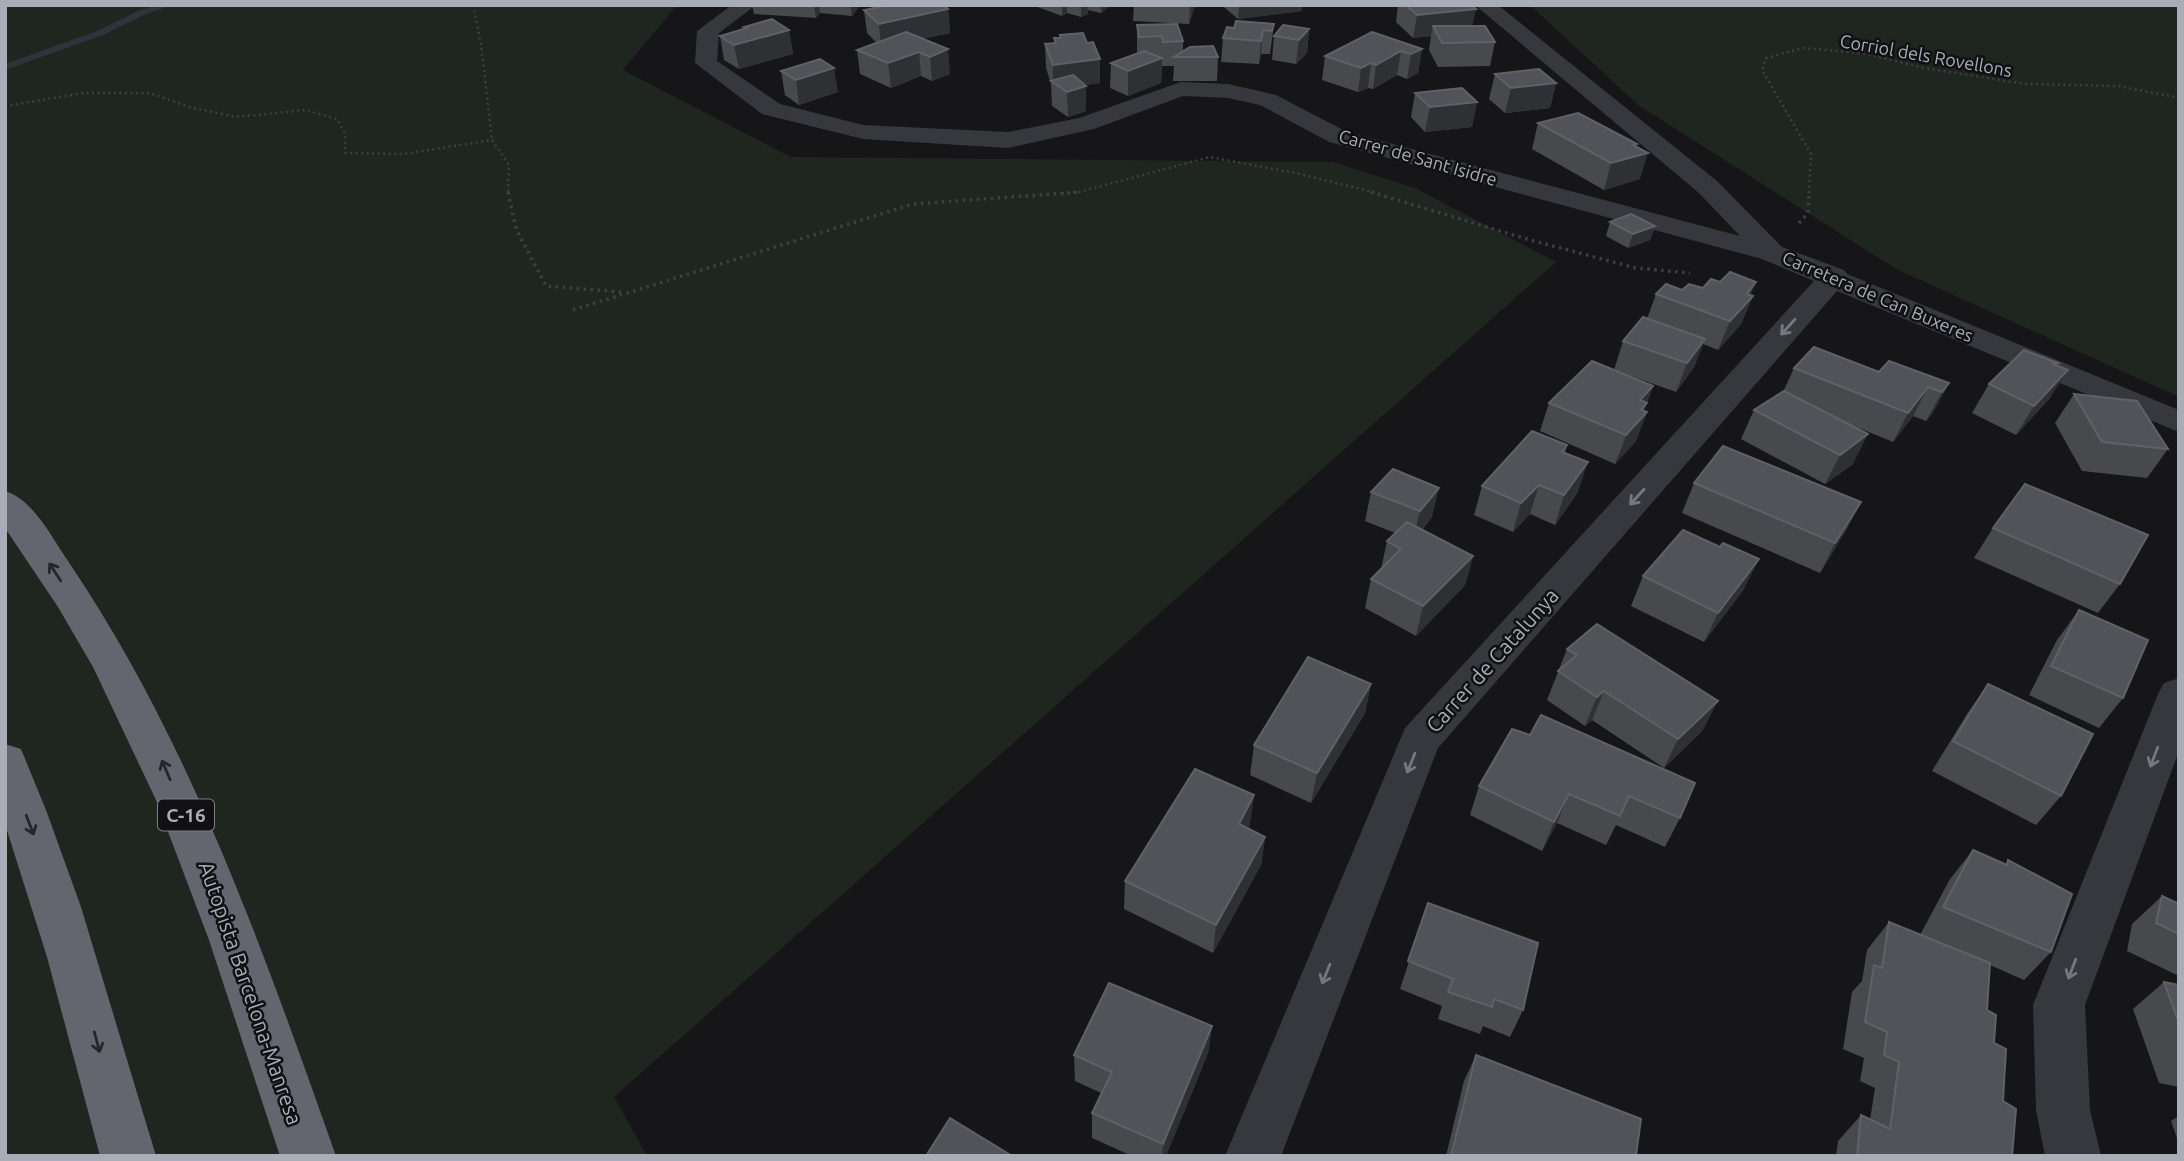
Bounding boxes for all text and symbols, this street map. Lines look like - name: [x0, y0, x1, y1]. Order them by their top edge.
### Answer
- street label: Corriol dels Rovellons: [1838, 30, 2014, 80]
- street label: Carrer de Sant Isidre: [1337, 125, 1499, 189]
- street label: Carretera de Can Buxeres: [1780, 247, 1977, 345]
- one-way arrow: [1780, 318, 1796, 336]
- one-way arrow: [1628, 488, 1645, 505]
- one-way arrow: [48, 563, 63, 582]
- street label: Carrer de Catalunya: [1421, 583, 1563, 737]
- one-way arrow: [2147, 746, 2159, 768]
- one-way arrow: [1404, 752, 1417, 773]
- one-way arrow: [159, 760, 172, 781]
- road number: C-16: [158, 800, 214, 830]
- one-way arrow: [25, 813, 37, 835]
- street label: Autopista Barcelona-Manresa: [195, 858, 307, 1128]
- one-way arrow: [2065, 958, 2078, 980]
- one-way arrow: [1319, 963, 1332, 984]
- one-way arrow: [91, 1030, 104, 1053]

